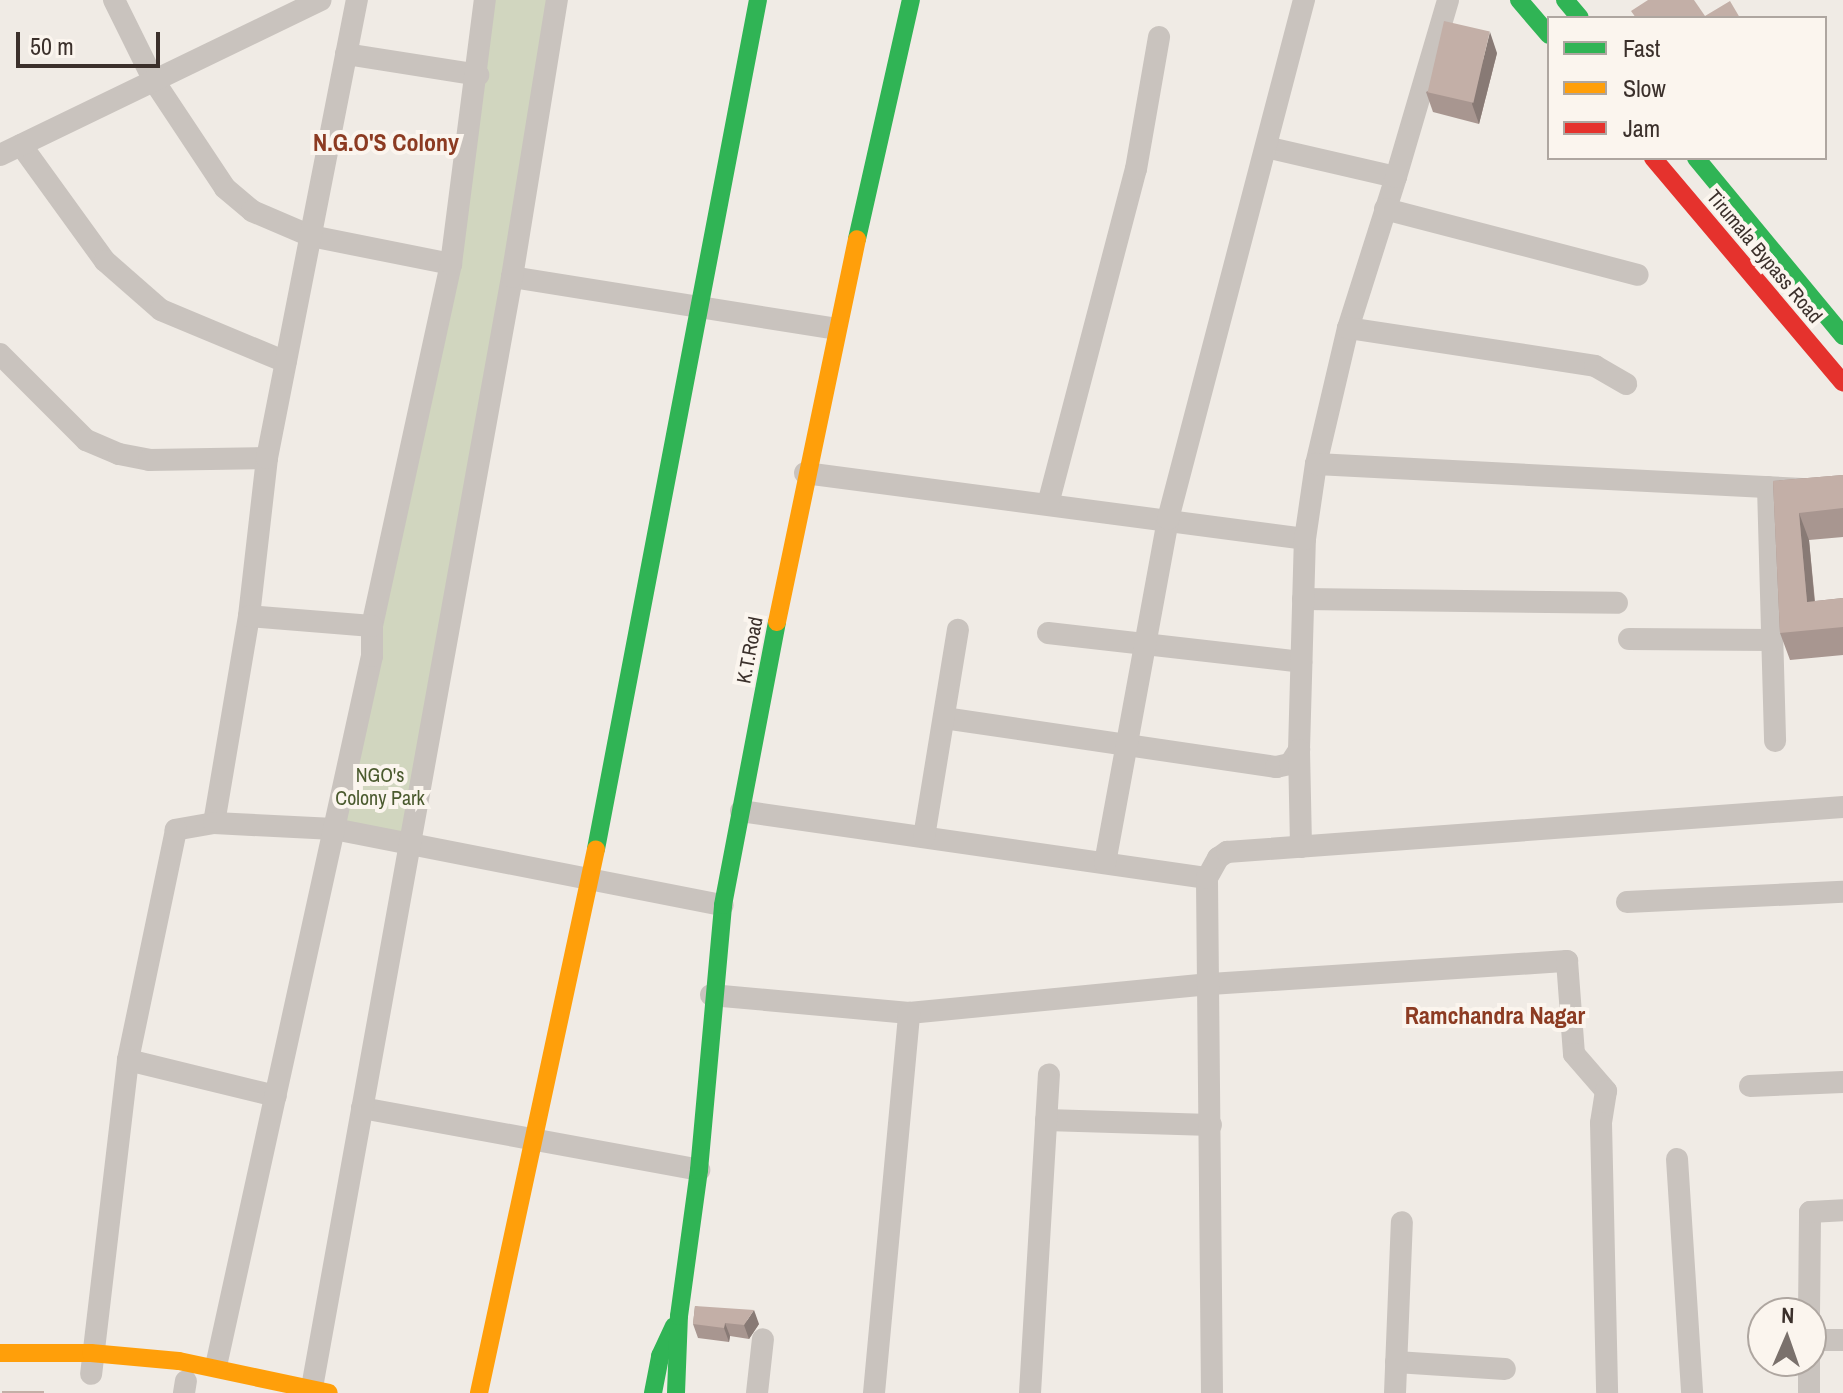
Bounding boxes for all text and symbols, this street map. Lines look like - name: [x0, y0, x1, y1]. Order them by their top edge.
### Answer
- scale bar: [20, 16, 164, 66]
- legend: [1547, 16, 1827, 160]
- text: 50 m: [30, 30, 74, 62]
- text: Fast: [1623, 32, 1660, 64]
- text: Slow: [1623, 72, 1666, 104]
- text: Jam: [1623, 112, 1660, 144]
- district label: N.G.O'S Colony: [313, 129, 459, 157]
- street label: Tirumala Bypass Road: [1702, 185, 1828, 327]
- street label: K.T.Road: [731, 615, 767, 685]
- park label: NGO's Colony Park: [335, 763, 425, 810]
- district label: Ramchandra Nagar: [1405, 1002, 1585, 1030]
- north arrow: [1747, 1297, 1827, 1377]
- text: N: [1781, 1300, 1795, 1330]

